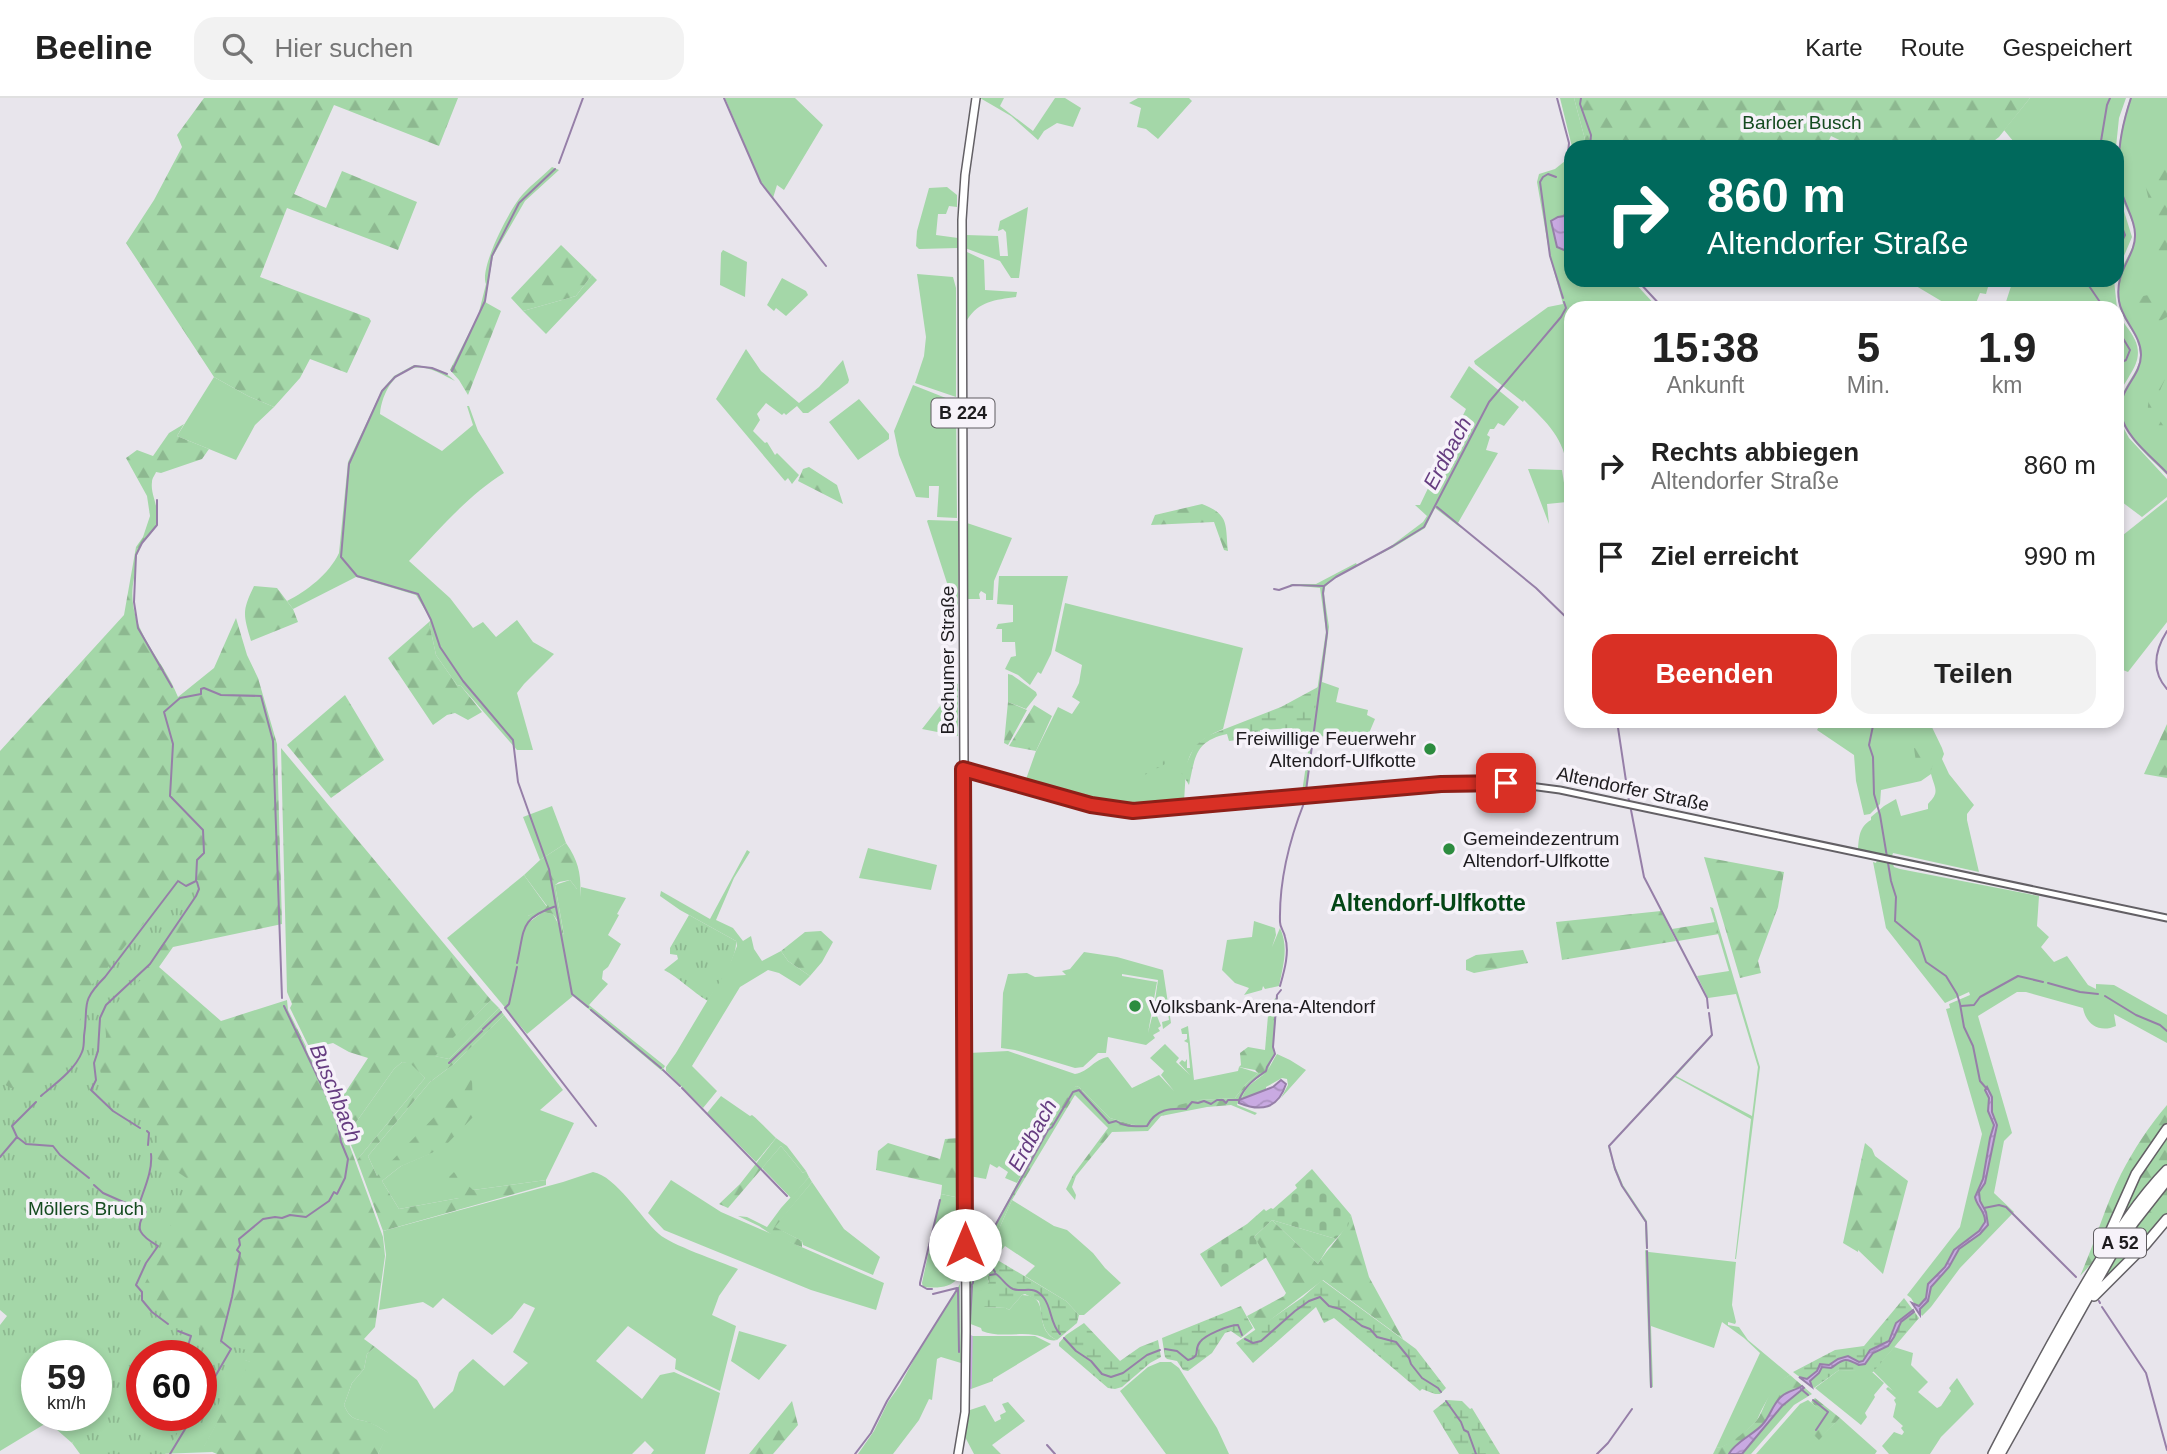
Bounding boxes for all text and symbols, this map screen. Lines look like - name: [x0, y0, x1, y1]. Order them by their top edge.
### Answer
- search box: [194, 17, 684, 80]
- text: Beeline: [35, 29, 152, 66]
- icon: search: [218, 29, 256, 67]
- text: Hier suchen: [274, 33, 413, 63]
- text: Karte: [1805, 34, 1863, 61]
- text: Route: [1901, 34, 1965, 61]
- text: Gespeichert: [2003, 34, 2132, 61]
- park label: Barloer Busch: [1742, 112, 1862, 133]
- icon: right: [1592, 168, 1683, 259]
- text: 860 m: [1707, 168, 1846, 222]
- text: Altendorfer Straße: [1707, 225, 1968, 261]
- text: 15:38: [1652, 324, 1759, 371]
- text: 5: [1857, 324, 1880, 371]
- text: 1.9: [1978, 324, 2036, 371]
- text: Ankunft: [1666, 372, 1744, 398]
- text: Min.: [1847, 372, 1890, 398]
- text: km: [1992, 372, 2022, 398]
- road number: B 224: [932, 398, 995, 428]
- water label: Erdbach: [1418, 413, 1476, 493]
- text: Rechts abbiegen: [1651, 437, 1859, 467]
- icon: right: [1592, 447, 1630, 485]
- text: 860 m: [2024, 450, 2096, 480]
- text: Altendorfer Straße: [1651, 468, 1839, 494]
- icon: arrive: [1592, 538, 1630, 576]
- text: Ziel erreicht: [1651, 541, 1798, 571]
- text: 990 m: [2024, 541, 2096, 571]
- street label: Bochumer Straße: [937, 586, 958, 734]
- button: Beenden: [1592, 634, 1837, 714]
- button: Teilen: [1851, 634, 2096, 714]
- place label: Freiwillige Feuerwehr Altendorf-Ulfkotte: [1235, 728, 1417, 771]
- marker: Freiwillige Feuerwehr Altendorf-Ulfkotte: [1422, 741, 1438, 757]
- pin: [1476, 753, 1536, 813]
- street label: Altendorfer Straße: [1555, 763, 1711, 815]
- icon: arrive: [1487, 764, 1525, 802]
- place label: Gemeindezentrum Altendorf-Ulfkotte: [1463, 828, 1619, 871]
- marker: Gemeindezentrum Altendorf-Ulfkotte: [1441, 841, 1457, 857]
- district label: Altendorf-Ulfkotte: [1330, 890, 1526, 916]
- place label: Volksbank-Arena-Altendorf: [1149, 996, 1376, 1017]
- marker: Volksbank-Arena-Altendorf: [1127, 998, 1143, 1014]
- water label: Buschbach: [306, 1041, 366, 1145]
- water label: Erdbach: [1003, 1095, 1061, 1175]
- park label: Möllers Bruch: [28, 1198, 144, 1219]
- position arrow: [928, 1208, 1002, 1282]
- road number: A 52: [2094, 1228, 2146, 1258]
- speed limit sign: 60: [126, 1340, 217, 1431]
- text: 59: [47, 1357, 86, 1396]
- text: km/h: [47, 1393, 86, 1413]

